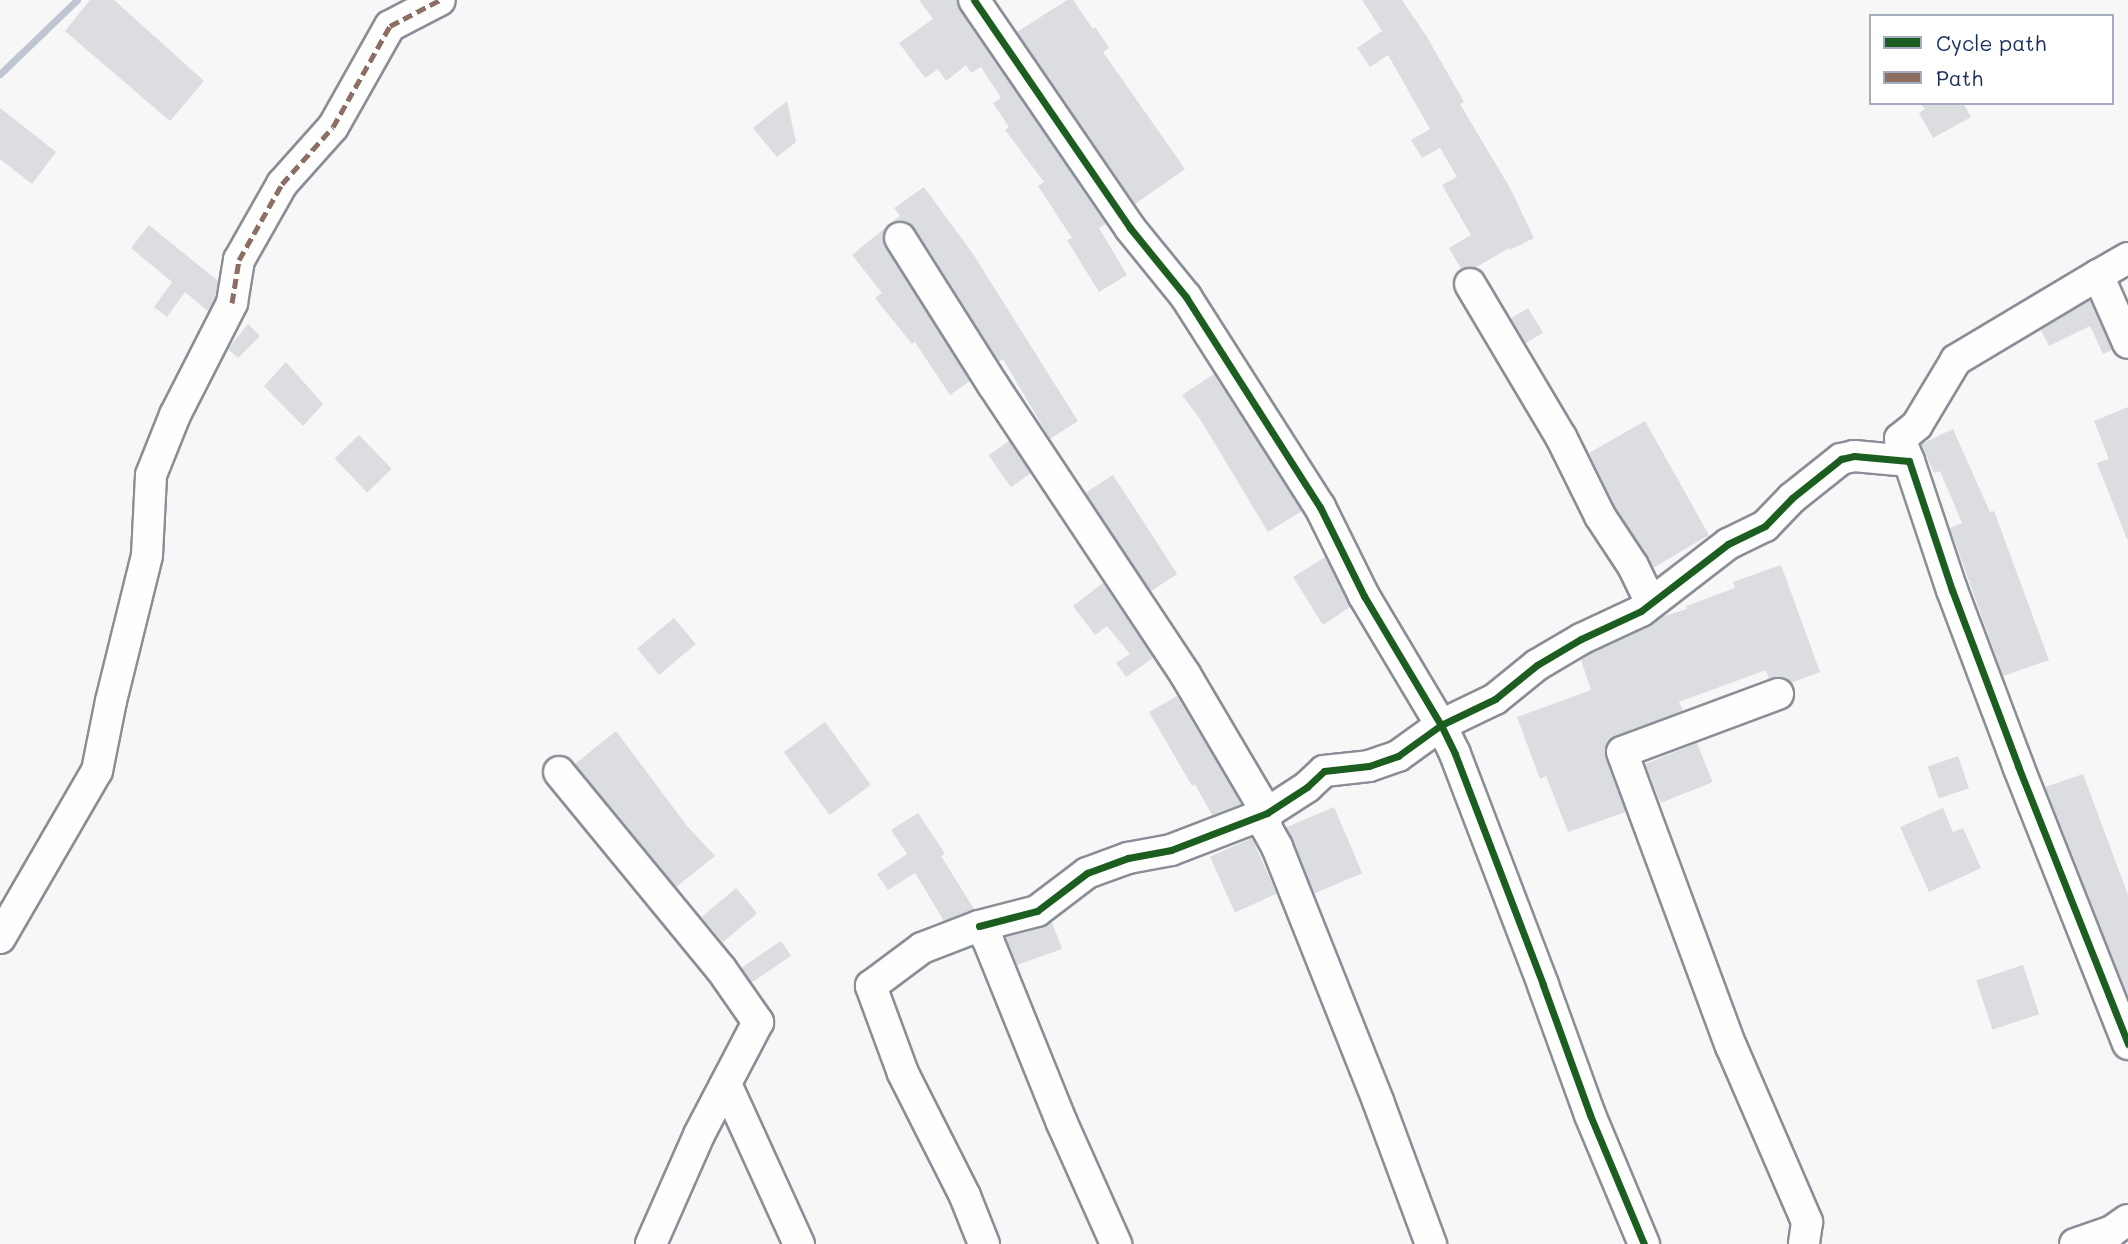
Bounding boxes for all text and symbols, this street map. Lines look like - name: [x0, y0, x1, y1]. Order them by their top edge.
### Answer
- legend: [1869, 14, 2114, 105]
- text: Cycle path: [1936, 29, 2046, 56]
- text: Path: [1936, 64, 1983, 91]

